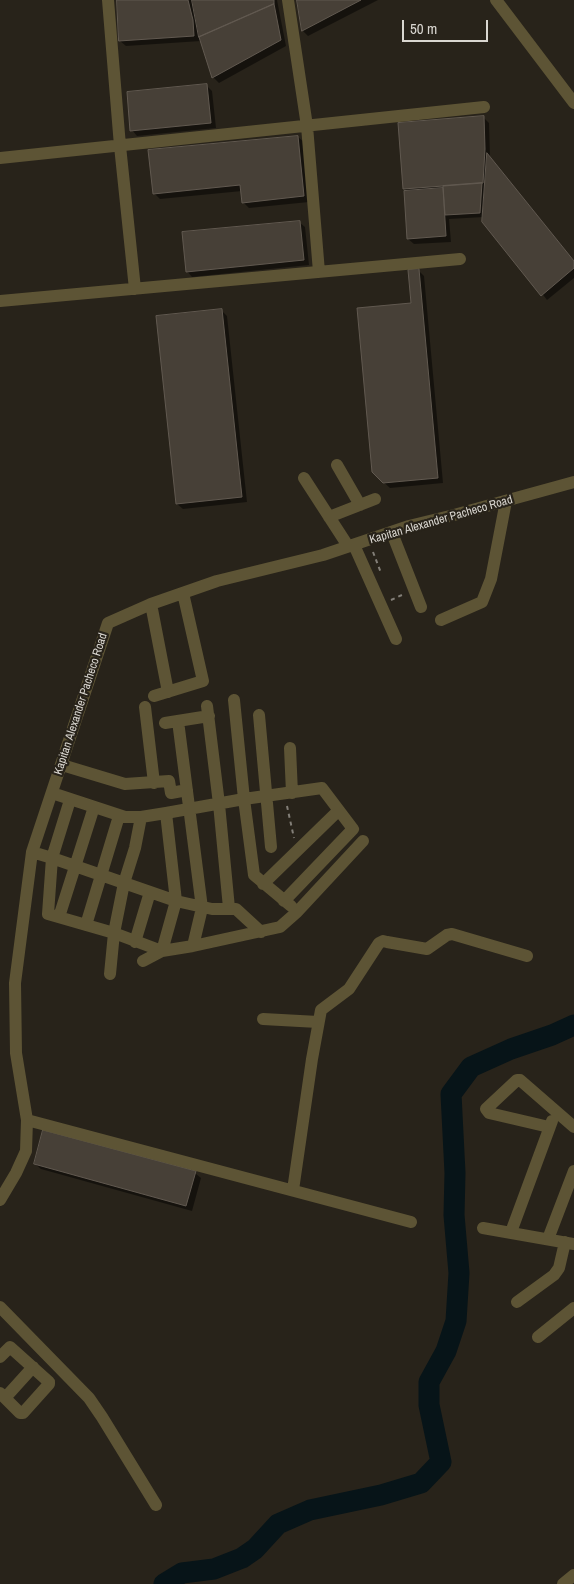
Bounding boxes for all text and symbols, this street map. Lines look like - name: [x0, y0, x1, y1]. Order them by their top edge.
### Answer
- scale bar: [404, 10, 490, 42]
- text: 50 m: [410, 18, 437, 39]
- street label: Kapitan Alexander Pacheco Road: [368, 493, 514, 547]
- street label: Kapitan Alexander Pacheco Road: [51, 631, 111, 777]

